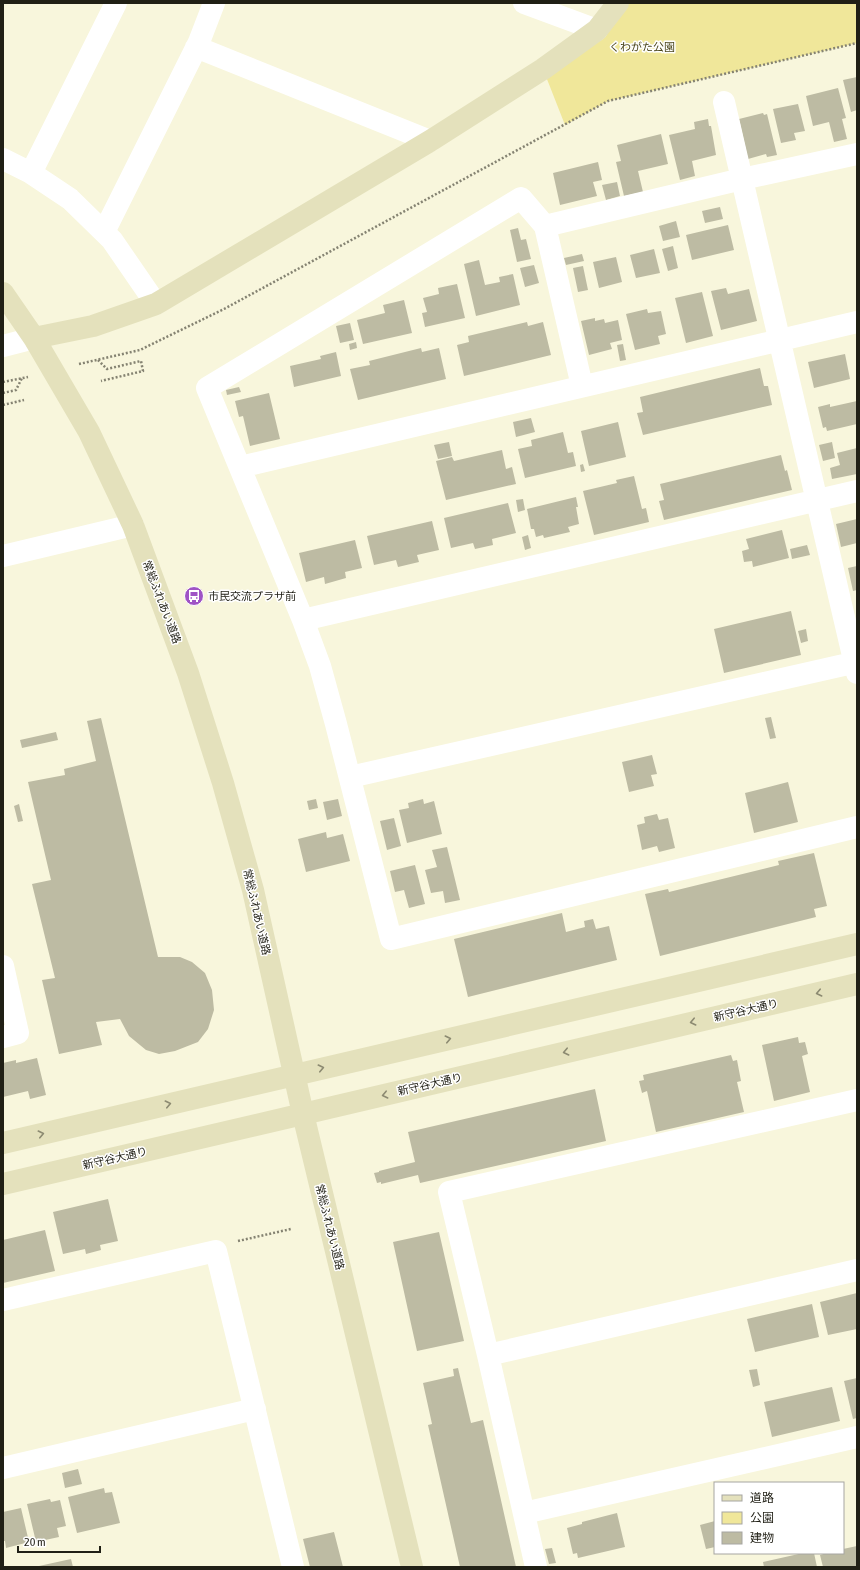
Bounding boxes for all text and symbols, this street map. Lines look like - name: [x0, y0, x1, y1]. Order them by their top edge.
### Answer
- park label: くわがた公園: [609, 41, 675, 53]
- street label: 常総ふれあい道路: [141, 559, 183, 645]
- bus stop icon: 市民交流プラザ前: [183, 585, 205, 607]
- place label: 市民交流プラザ前: [208, 590, 296, 602]
- street label: 常総ふれあい道路: [241, 868, 273, 956]
- one-way arrow: [816, 988, 822, 996]
- street label: 新守谷大通り: [712, 997, 780, 1023]
- one-way arrow: [689, 1018, 696, 1026]
- one-way arrow: [445, 1035, 451, 1043]
- one-way arrow: [563, 1048, 569, 1056]
- one-way arrow: [318, 1064, 324, 1072]
- street label: 新守谷大通り: [396, 1071, 464, 1097]
- one-way arrow: [382, 1090, 389, 1099]
- one-way arrow: [164, 1100, 171, 1109]
- one-way arrow: [38, 1130, 44, 1138]
- street label: 新守谷大通り: [81, 1145, 149, 1171]
- street label: 常総ふれあい道路: [314, 1183, 346, 1271]
- legend: [714, 1482, 844, 1554]
- text: 道路: [750, 1491, 774, 1505]
- text: 公園: [750, 1511, 774, 1525]
- scale bar: [18, 1528, 100, 1554]
- text: 建物: [750, 1531, 774, 1545]
- text: 20 m: [24, 1535, 46, 1549]

